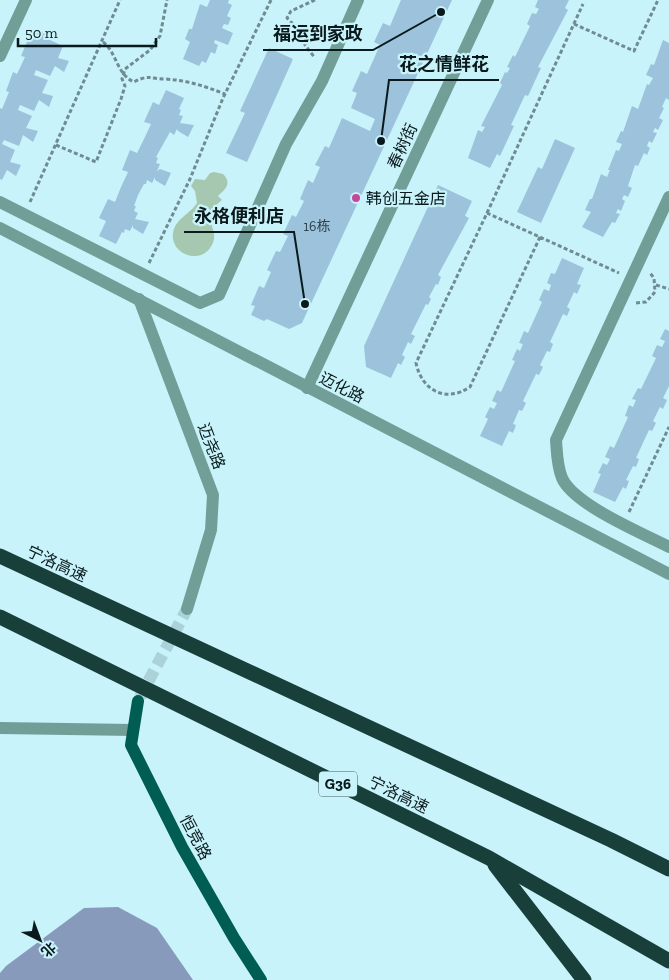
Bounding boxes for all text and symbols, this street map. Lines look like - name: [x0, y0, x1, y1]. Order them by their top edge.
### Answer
- scale bar: [18, 15, 155, 47]
- callout: 福运到家政: [263, 17, 373, 50]
- text: 福运到家政: [273, 23, 363, 45]
- text: 50 m: [25, 24, 58, 42]
- callout: 花之情鲜花: [389, 47, 499, 80]
- text: 花之情鲜花: [399, 53, 489, 75]
- street label: 春树街: [384, 120, 421, 172]
- place label: 韩创五金店: [366, 189, 446, 208]
- marker: 韩创五金店: [350, 192, 362, 204]
- callout: 永格便利店: [184, 199, 294, 232]
- text: 永格便利店: [194, 205, 284, 227]
- house number: 16栋: [304, 218, 330, 235]
- street label: 迈化路: [316, 368, 367, 407]
- street label: 迈尧路: [194, 420, 229, 472]
- street label: 宁洛高速: [24, 541, 90, 586]
- road number: G36: [319, 772, 357, 796]
- street label: 宁洛高速: [366, 772, 432, 817]
- street label: 恒竞路: [176, 812, 215, 863]
- north arrow: [15, 915, 65, 965]
- text: 北: [37, 938, 59, 960]

